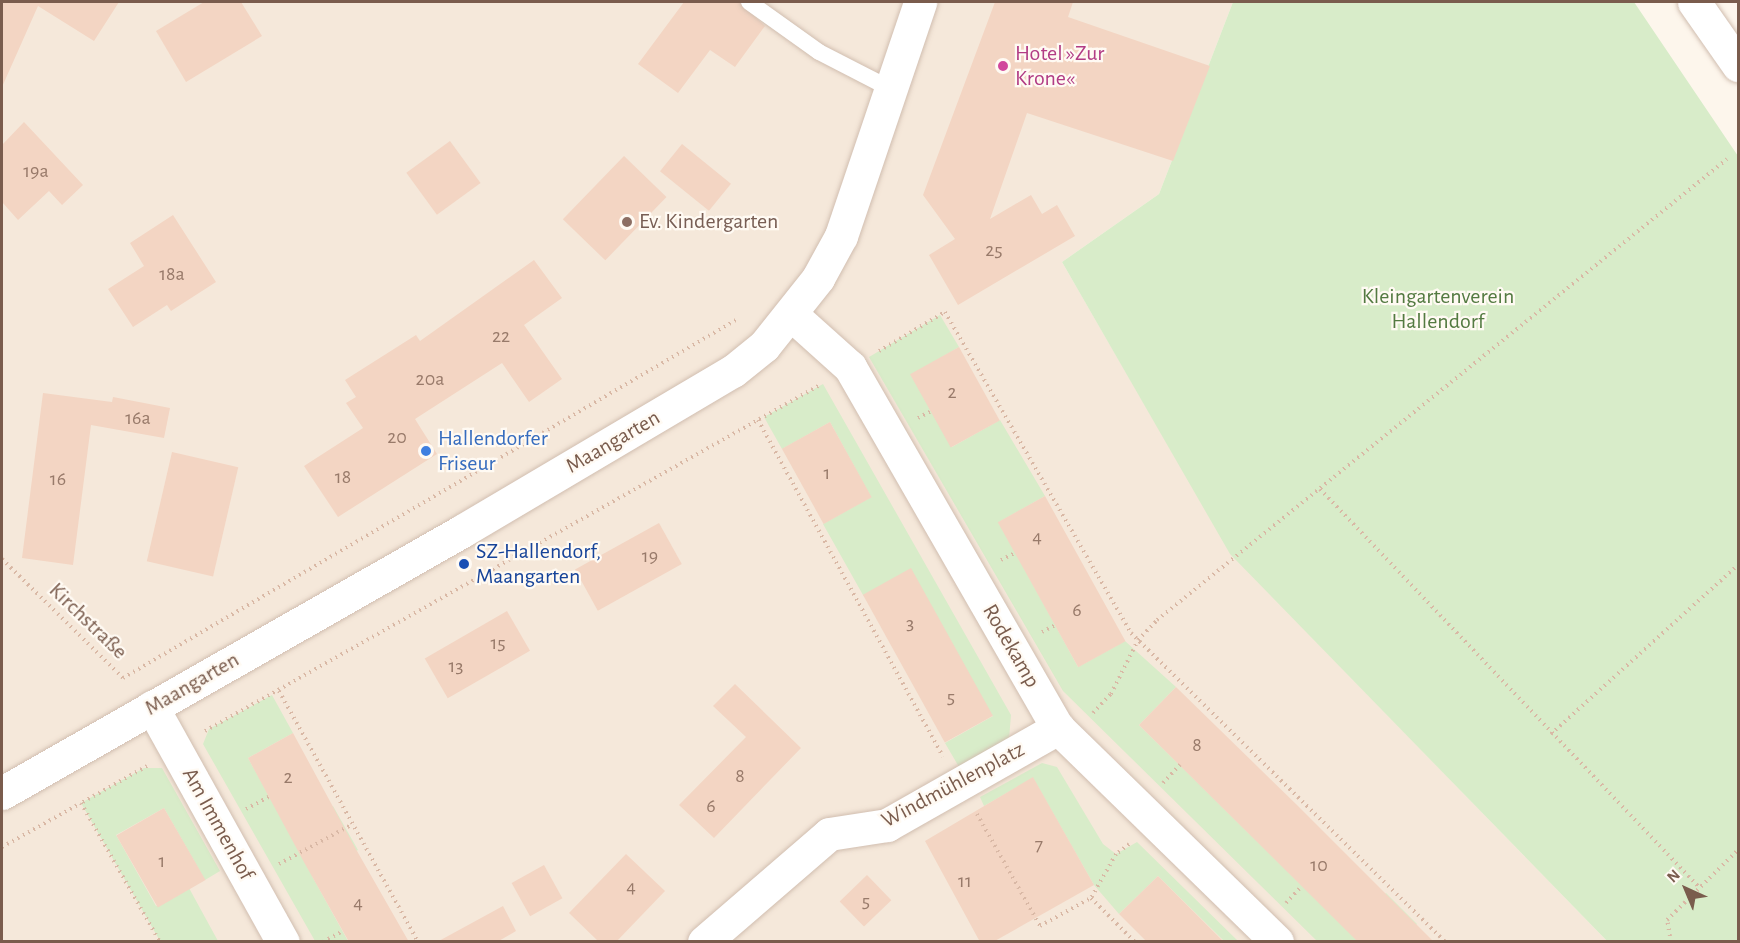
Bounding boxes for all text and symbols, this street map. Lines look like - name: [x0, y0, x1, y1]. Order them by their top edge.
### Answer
- place label: Hotel »Zur Krone«: [1015, 40, 1104, 92]
- marker: Hotel »Zur Krone«: [996, 59, 1010, 73]
- house number: 19a: [23, 159, 49, 183]
- place label: Ev. Kindergarten: [639, 209, 778, 235]
- marker: Ev. Kindergarten: [620, 215, 634, 229]
- house number: 25: [985, 238, 1003, 262]
- house number: 18a: [159, 262, 185, 286]
- park label: Kleingartenverein Hallendorf: [1362, 283, 1514, 334]
- house number: 22: [492, 324, 510, 348]
- house number: 20a: [416, 367, 444, 391]
- house number: 2: [947, 380, 957, 404]
- street label: Maangarten: [561, 404, 665, 480]
- house number: 16a: [125, 406, 151, 430]
- house number: 20: [387, 425, 407, 449]
- place label: Hallendorfer Friseur: [438, 425, 548, 476]
- marker: Hallendorfer Friseur: [419, 444, 433, 458]
- house number: 1: [824, 461, 830, 485]
- house number: 18: [335, 465, 351, 489]
- house number: 16: [50, 467, 66, 491]
- house number: 4: [1032, 525, 1042, 549]
- place label: SZ-Hallendorf, Maangarten: [476, 538, 601, 590]
- house number: 19: [642, 544, 658, 568]
- marker: SZ-Hallendorf, Maangarten: [457, 557, 471, 571]
- street label: Kirchstraße: [43, 577, 133, 665]
- house number: 6: [1072, 598, 1082, 622]
- street label: Rodekamp: [977, 600, 1045, 692]
- house number: 3: [906, 611, 914, 635]
- house number: 15: [490, 631, 506, 655]
- street label: Maangarten: [140, 646, 244, 722]
- house number: 13: [448, 654, 464, 678]
- house number: 5: [947, 685, 955, 709]
- house number: 8: [1192, 733, 1202, 757]
- street label: Windmühlenplatz: [877, 736, 1029, 834]
- street label: Am Immenhof: [176, 763, 260, 885]
- house number: 8: [735, 764, 745, 788]
- house number: 2: [283, 765, 293, 789]
- house number: 6: [706, 794, 716, 818]
- house number: 7: [1035, 833, 1043, 857]
- house number: 1: [159, 849, 165, 873]
- house number: 10: [1310, 853, 1328, 877]
- north arrow: [1656, 859, 1716, 919]
- text: N: [1664, 866, 1683, 886]
- house number: 11: [958, 869, 972, 893]
- house number: 4: [626, 875, 636, 899]
- house number: 5: [862, 889, 870, 913]
- house number: 4: [353, 891, 363, 915]

